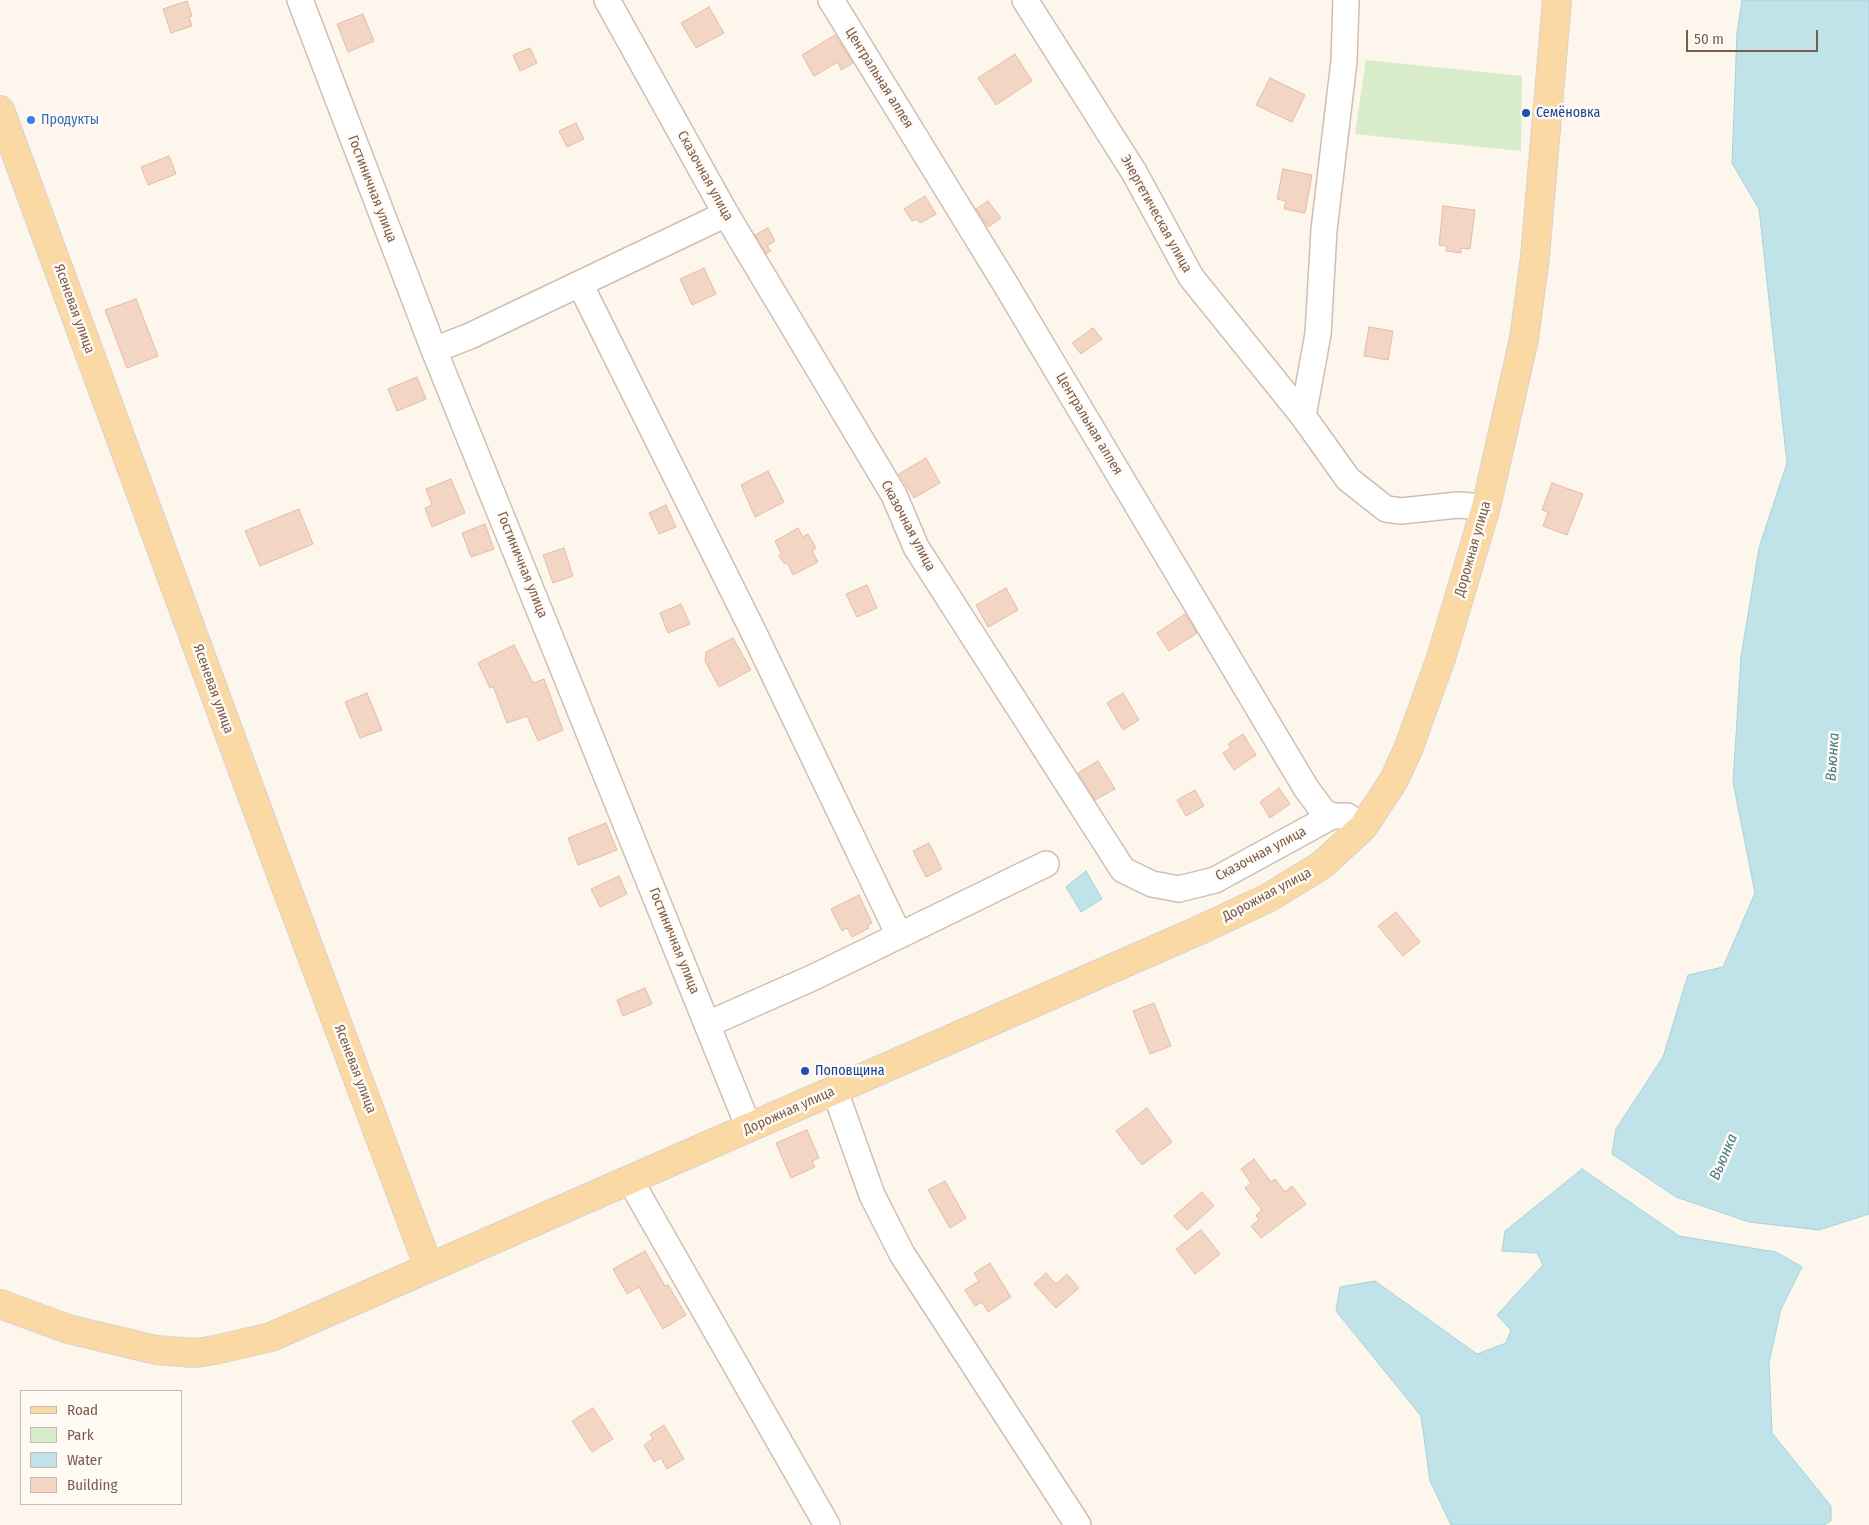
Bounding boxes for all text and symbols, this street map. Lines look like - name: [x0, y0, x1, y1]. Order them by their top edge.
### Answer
- scale bar: [1689, 20, 1822, 52]
- street label: Центральная аллея: [841, 24, 917, 132]
- text: 50 m: [1694, 30, 1724, 48]
- place label: Семёновка: [1536, 105, 1600, 121]
- marker: Семёновка: [1520, 107, 1532, 119]
- place label: Продукты: [41, 112, 99, 128]
- marker: Продукты: [25, 114, 37, 126]
- street label: Сказочная улица: [673, 128, 737, 224]
- street label: Гостиничная улица: [344, 133, 400, 245]
- street label: Энергетическая улица: [1117, 152, 1195, 276]
- street label: Ясеневая улица: [50, 262, 98, 356]
- street label: Центральная аллея: [1052, 370, 1126, 478]
- street label: Сказочная улица: [877, 478, 939, 574]
- street label: Дорожная улица: [1451, 499, 1495, 599]
- street label: Гостиничная улица: [493, 509, 551, 621]
- street label: Ясеневая улица: [189, 642, 237, 736]
- water label: Вьюнка: [1822, 732, 1844, 782]
- street label: Сказочная улица: [1213, 823, 1309, 885]
- street label: Дорожная улица: [1220, 864, 1314, 926]
- street label: Гостиничная улица: [645, 885, 703, 997]
- street label: Ясеневая улица: [330, 1022, 380, 1116]
- place label: Поповщина: [815, 1063, 885, 1079]
- marker: Поповщина: [799, 1065, 811, 1077]
- street label: Дорожная улица: [741, 1083, 837, 1139]
- water label: Вьюнка: [1706, 1131, 1742, 1183]
- legend: [20, 1390, 182, 1505]
- text: Road: [67, 1401, 98, 1419]
- text: Park: [67, 1426, 94, 1444]
- text: Water: [67, 1451, 102, 1469]
- text: Building: [67, 1476, 118, 1494]

